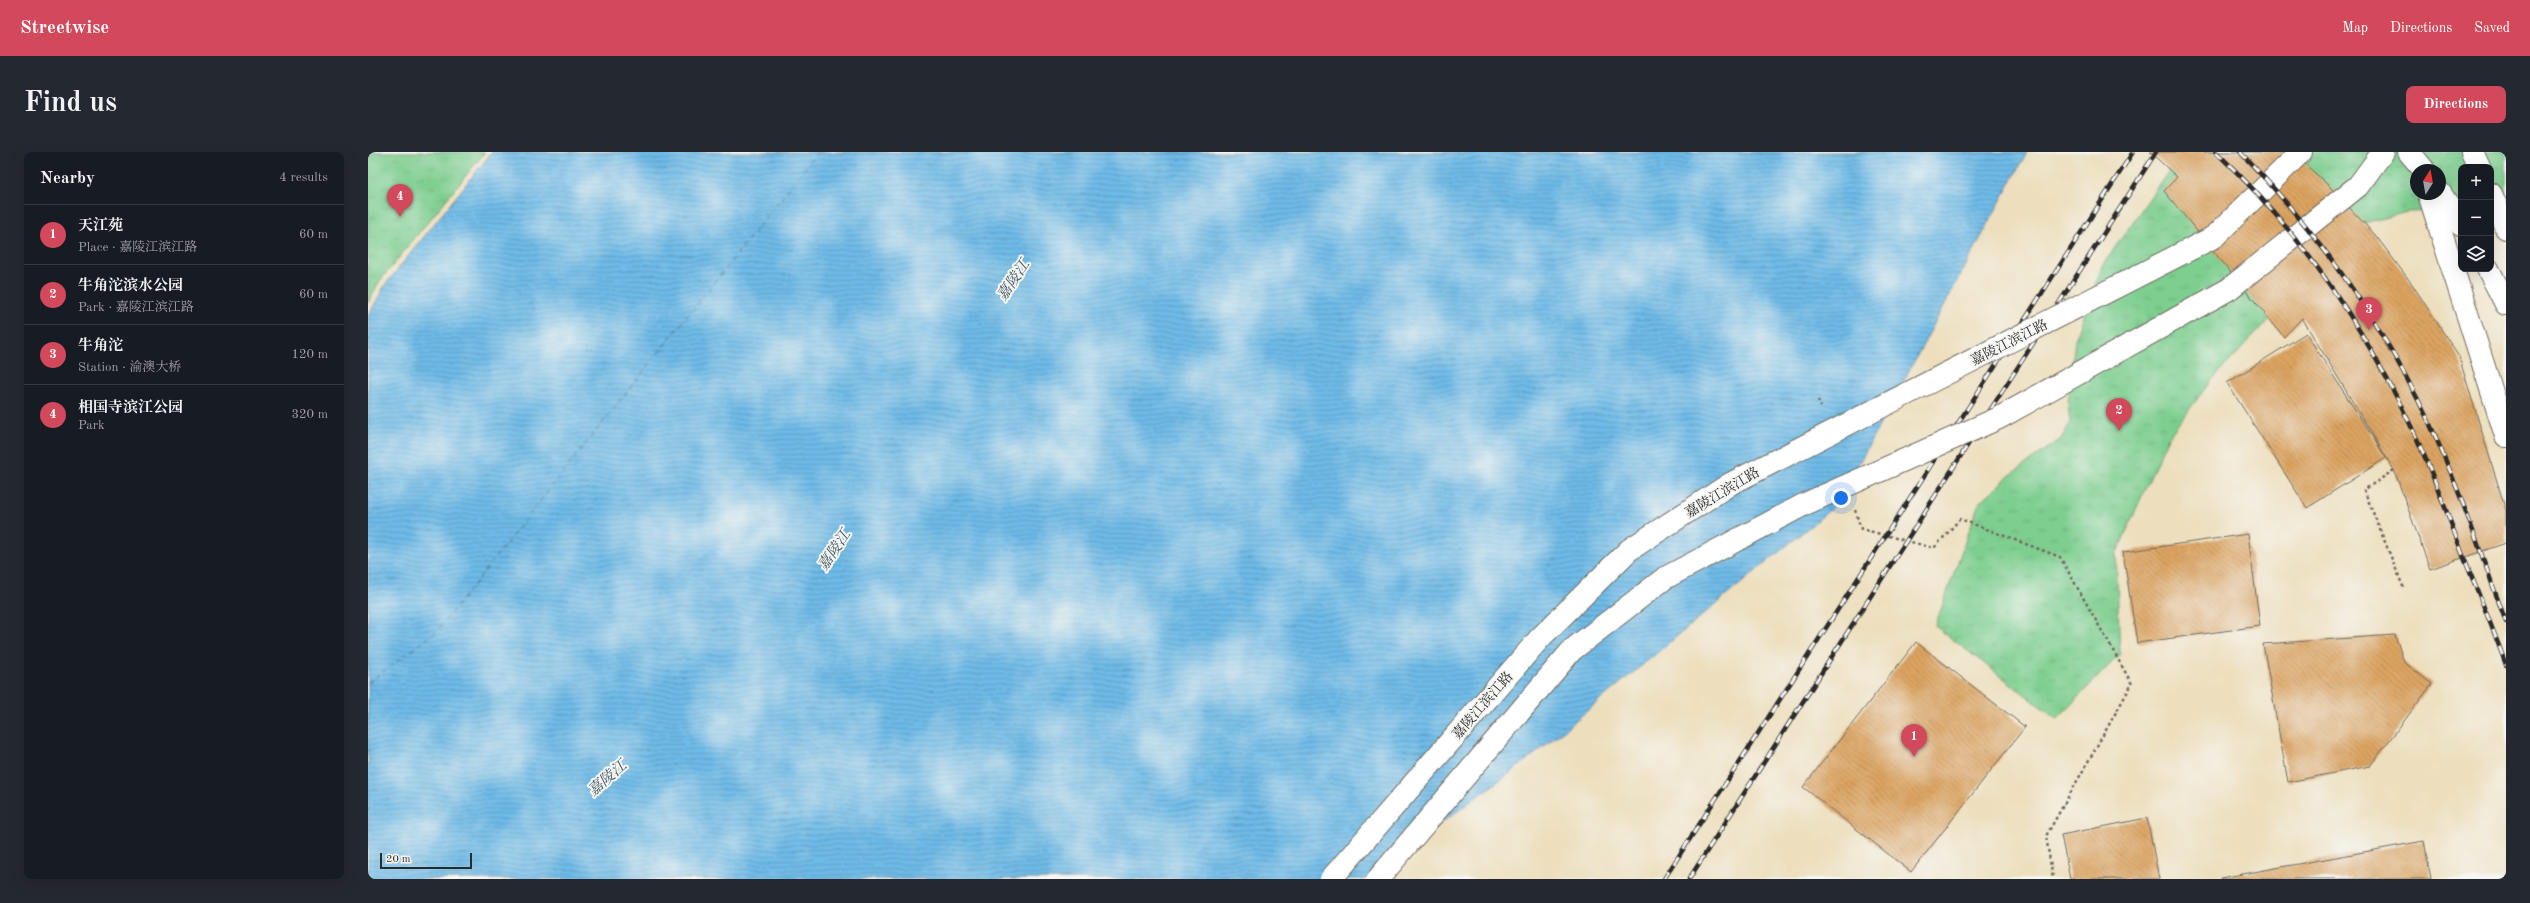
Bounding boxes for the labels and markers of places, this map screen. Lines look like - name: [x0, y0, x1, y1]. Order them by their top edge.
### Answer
- pin: 4: [387, 184, 413, 217]
- pin: 3: [2356, 297, 2382, 330]
- pin: 2: [2106, 398, 2132, 431]
- pin: 1: [1901, 724, 1927, 757]

